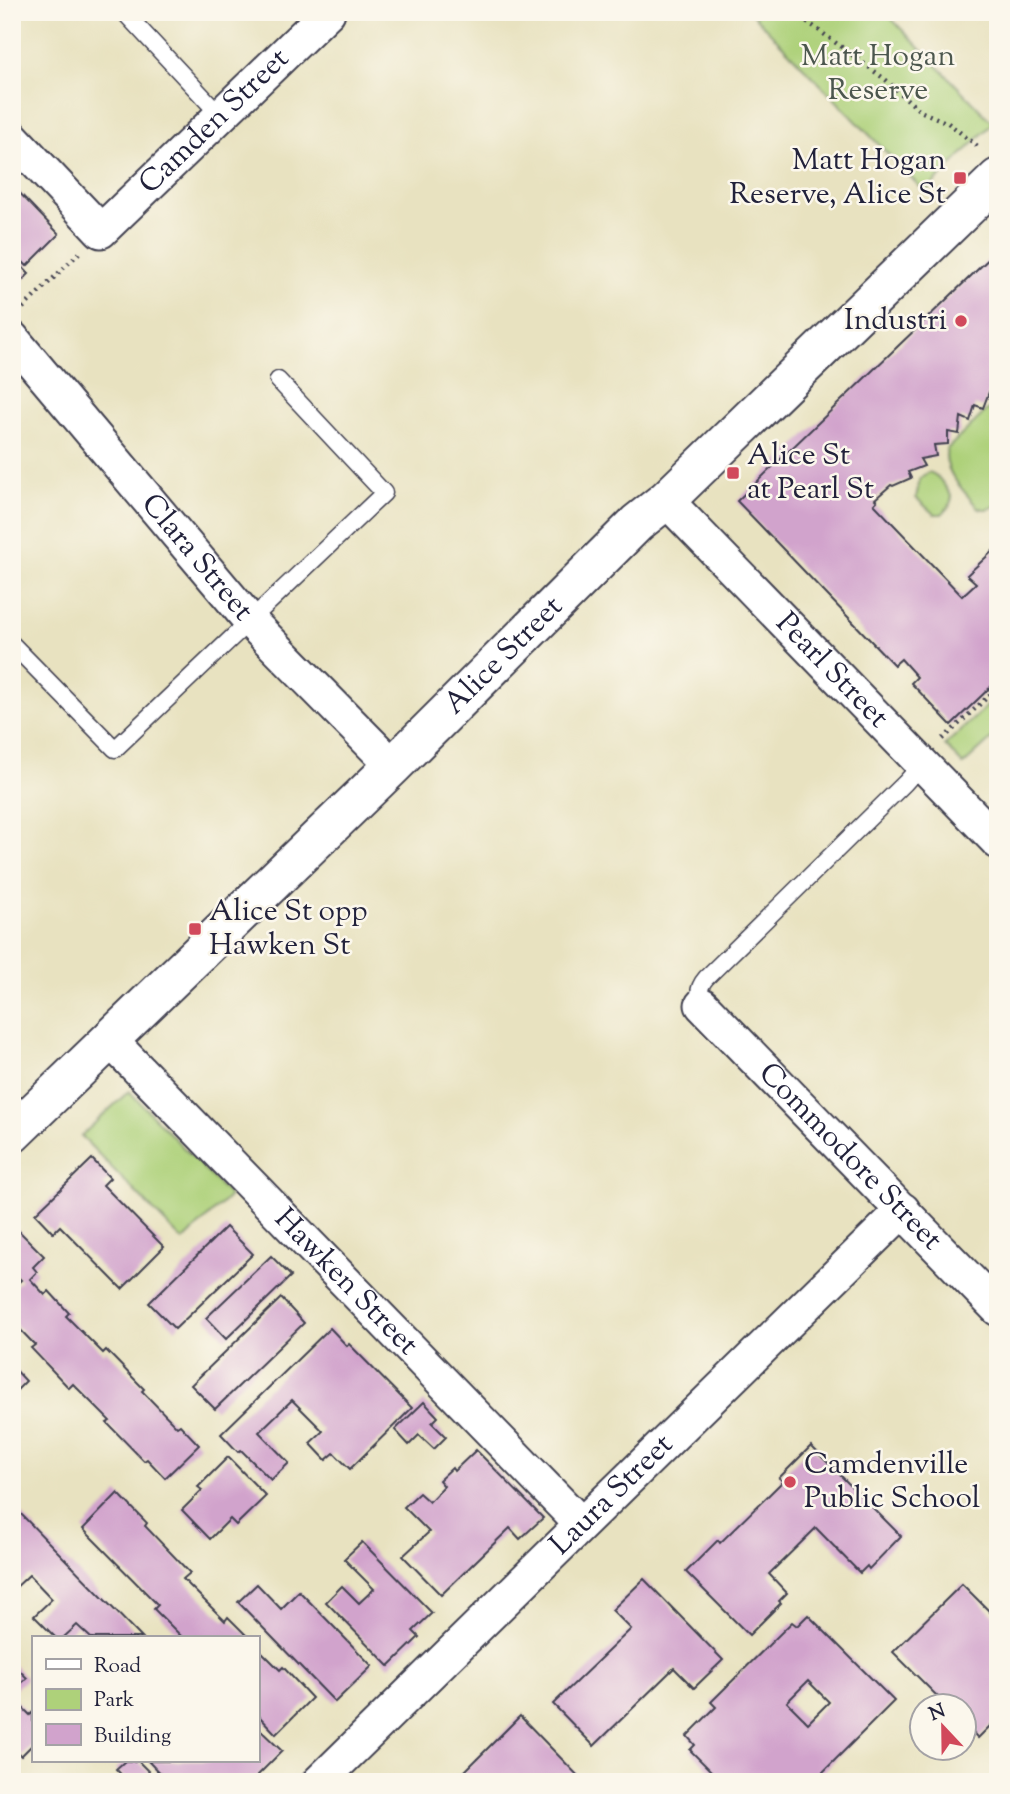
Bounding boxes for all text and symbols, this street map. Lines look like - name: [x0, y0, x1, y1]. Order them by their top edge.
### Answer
- park label: Matt Hogan Reserve: [801, 36, 955, 113]
- street label: Camden Street: [130, 39, 299, 205]
- place label: Matt Hogan Reserve, Alice St: [729, 140, 946, 217]
- marker: Matt Hogan Reserve, Alice St: [952, 170, 968, 186]
- place label: Industri: [844, 300, 947, 343]
- marker: Industri: [953, 313, 969, 329]
- place label: Alice St at Pearl St: [747, 435, 874, 512]
- marker: Alice St at Pearl St: [725, 465, 741, 481]
- street label: Clara Street: [130, 484, 263, 631]
- street label: Alice Street: [435, 587, 573, 725]
- street label: Pearl Street: [765, 603, 898, 738]
- place label: Alice St opp Hawken St: [209, 891, 368, 968]
- marker: Alice St opp Hawken St: [187, 921, 203, 937]
- street label: Commodore Street: [748, 1053, 952, 1261]
- street label: Hawken Street: [264, 1199, 428, 1366]
- street label: Laura Street: [541, 1425, 683, 1566]
- place label: Camdenville Public School: [804, 1444, 980, 1521]
- marker: Camdenville Public School: [782, 1474, 798, 1490]
- legend: [32, 1636, 259, 1762]
- text: Road: [94, 1652, 141, 1682]
- text: Park: [94, 1686, 135, 1716]
- north arrow: [908, 1692, 978, 1762]
- text: N: [925, 1698, 950, 1729]
- text: Building: [94, 1722, 171, 1752]

